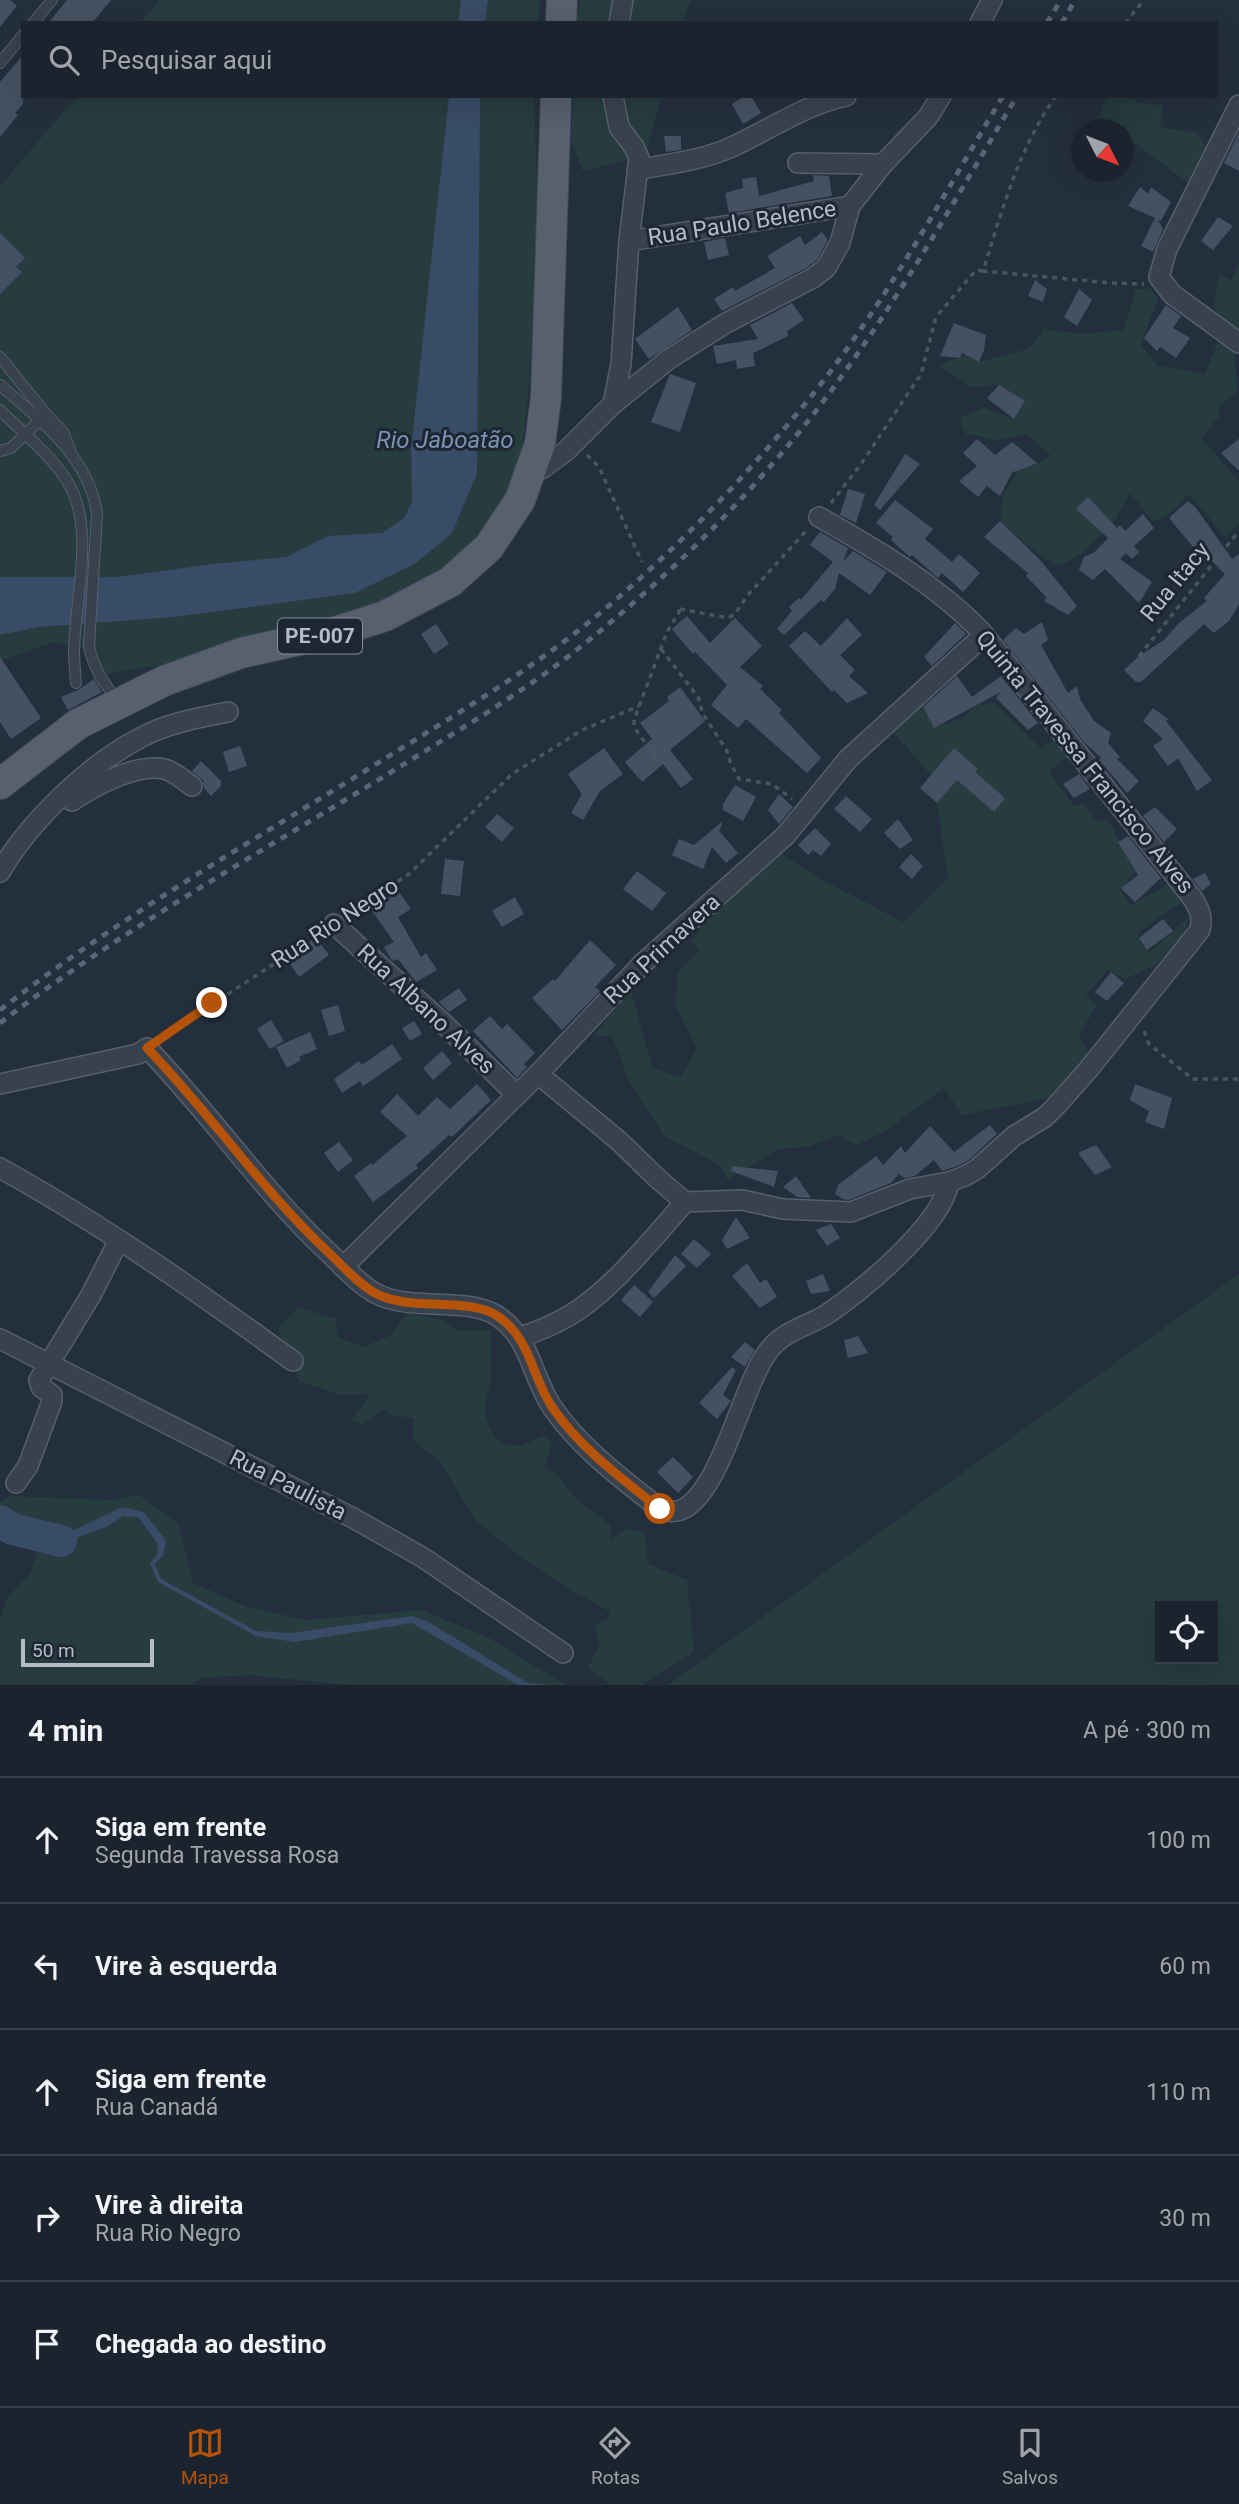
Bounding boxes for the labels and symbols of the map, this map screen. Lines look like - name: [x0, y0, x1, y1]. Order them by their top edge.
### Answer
- north arrow: [1071, 119, 1134, 182]
- street label: Rua Paulo Belence: [646, 195, 838, 251]
- water label: Rio Jaboatão: [376, 426, 514, 454]
- street label: Rua Itacy: [1135, 537, 1215, 627]
- road number: PE-007: [278, 618, 362, 654]
- street label: Quinta Travessa Francisco Alves: [970, 625, 1200, 899]
- street label: Rua Rio Negro: [266, 872, 404, 974]
- street label: Rua Primavera: [598, 888, 726, 1010]
- street label: Rua Albano Alves: [352, 938, 500, 1080]
- route end: [196, 987, 227, 1018]
- street label: Rua Paulista: [225, 1444, 351, 1526]
- route start: [644, 1493, 675, 1524]
- scale bar: [21, 1636, 154, 1668]

